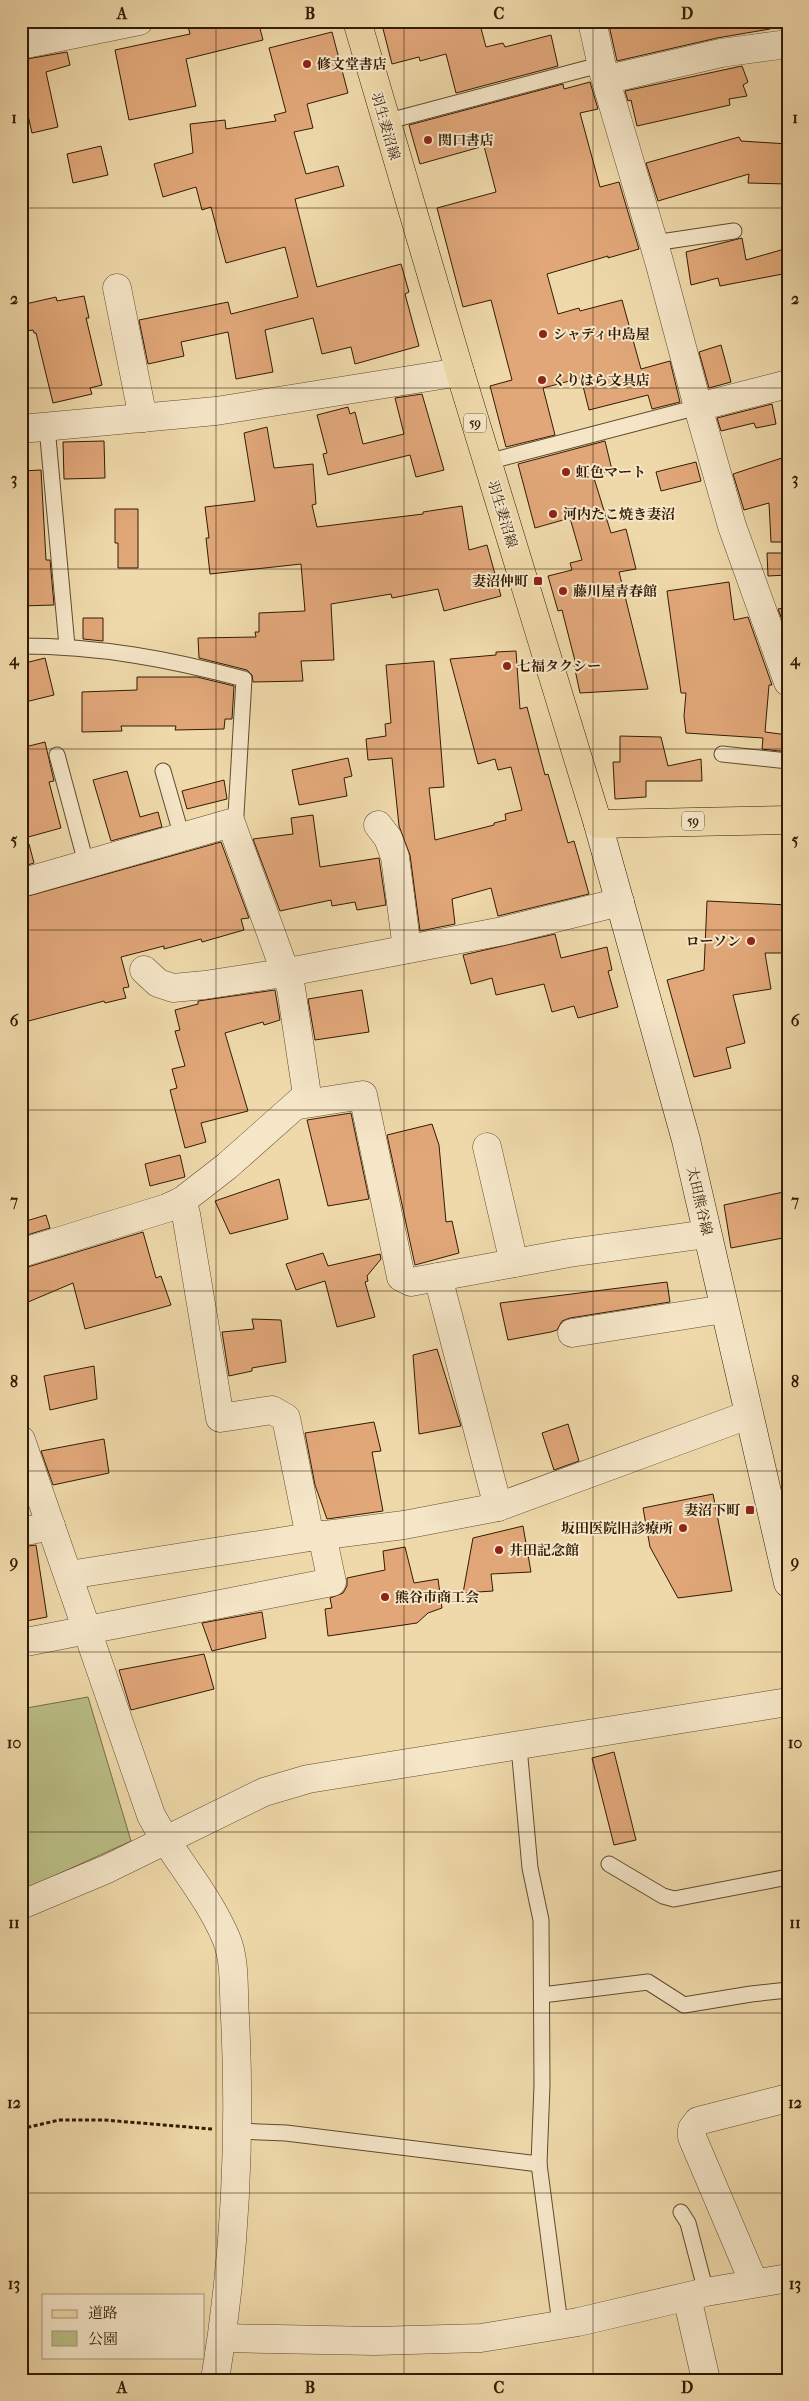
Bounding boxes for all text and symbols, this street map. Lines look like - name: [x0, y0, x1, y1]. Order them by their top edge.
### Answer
- text: A: [116, 4, 128, 23]
- text: B: [305, 4, 315, 23]
- text: C: [494, 4, 505, 23]
- text: D: [681, 4, 693, 23]
- place label: 修文堂書店: [317, 56, 387, 73]
- marker: 修文堂書店: [301, 58, 313, 70]
- street label: 羽生妻沼線: [368, 90, 403, 162]
- text: 1: [11, 108, 17, 127]
- text: 1: [792, 108, 798, 127]
- place label: 関口書店: [438, 132, 494, 149]
- marker: 関口書店: [422, 134, 434, 146]
- text: 2: [10, 289, 18, 308]
- text: 2: [791, 289, 799, 308]
- place label: シャディ中島屋: [553, 326, 650, 343]
- marker: シャディ中島屋: [537, 328, 549, 340]
- place label: くりはら文具店: [552, 372, 650, 389]
- marker: くりはら文具店: [536, 374, 548, 386]
- road number: 59: [464, 413, 486, 432]
- place label: 虹色マート: [576, 464, 646, 481]
- marker: 虹色マート: [560, 466, 572, 478]
- text: 3: [11, 469, 17, 489]
- text: 3: [792, 469, 798, 489]
- street label: 羽生妻沼線: [484, 478, 521, 550]
- place label: 河内たこ焼き妻沼: [563, 506, 675, 523]
- marker: 河内たこ焼き妻沼: [547, 508, 559, 520]
- place label: 妻沼仲町: [472, 573, 529, 590]
- marker: 妻沼仲町: [532, 575, 544, 587]
- place label: 藤川屋青春館: [573, 583, 657, 600]
- marker: 藤川屋青春館: [557, 585, 569, 597]
- text: 4: [8, 650, 20, 670]
- text: 4: [789, 650, 801, 670]
- place label: 七福タクシー: [517, 658, 601, 675]
- marker: 七福タクシー: [501, 660, 513, 672]
- road number: 59: [682, 811, 704, 830]
- text: 5: [11, 830, 18, 849]
- text: 5: [792, 830, 799, 849]
- place label: ローソン: [686, 933, 741, 950]
- marker: ローソン: [745, 935, 757, 947]
- text: 6: [10, 1011, 19, 1030]
- text: 6: [791, 1011, 800, 1030]
- street label: 太田熊谷線: [683, 1165, 716, 1237]
- text: 7: [9, 1191, 18, 1210]
- text: 7: [790, 1191, 799, 1210]
- text: 8: [10, 1372, 18, 1391]
- text: 8: [791, 1372, 799, 1391]
- place label: 妻沼下町: [684, 1502, 741, 1519]
- marker: 妻沼下町: [744, 1504, 756, 1516]
- place label: 坂田医院旧診療所: [561, 1520, 673, 1537]
- marker: 坂田医院旧診療所: [677, 1522, 689, 1534]
- place label: 井田記念館: [509, 1542, 579, 1559]
- marker: 井田記念館: [493, 1544, 505, 1556]
- text: 9: [9, 1552, 18, 1572]
- text: 9: [790, 1552, 799, 1572]
- place label: 熊谷市商工会: [395, 1589, 479, 1606]
- marker: 熊谷市商工会: [379, 1591, 391, 1603]
- text: 10: [7, 1733, 21, 1752]
- text: 10: [788, 1733, 802, 1752]
- text: 11: [8, 1913, 20, 1932]
- text: 11: [789, 1913, 801, 1932]
- text: 12: [7, 2093, 21, 2112]
- text: 12: [788, 2093, 802, 2112]
- text: 13: [8, 2274, 20, 2294]
- text: 13: [789, 2274, 801, 2294]
- legend: [42, 2294, 205, 2358]
- text: 道路: [88, 2304, 118, 2322]
- text: 公園: [88, 2330, 118, 2348]
- text: A: [116, 2378, 128, 2397]
- text: B: [305, 2378, 315, 2397]
- text: C: [494, 2378, 505, 2397]
- text: D: [681, 2378, 693, 2397]

